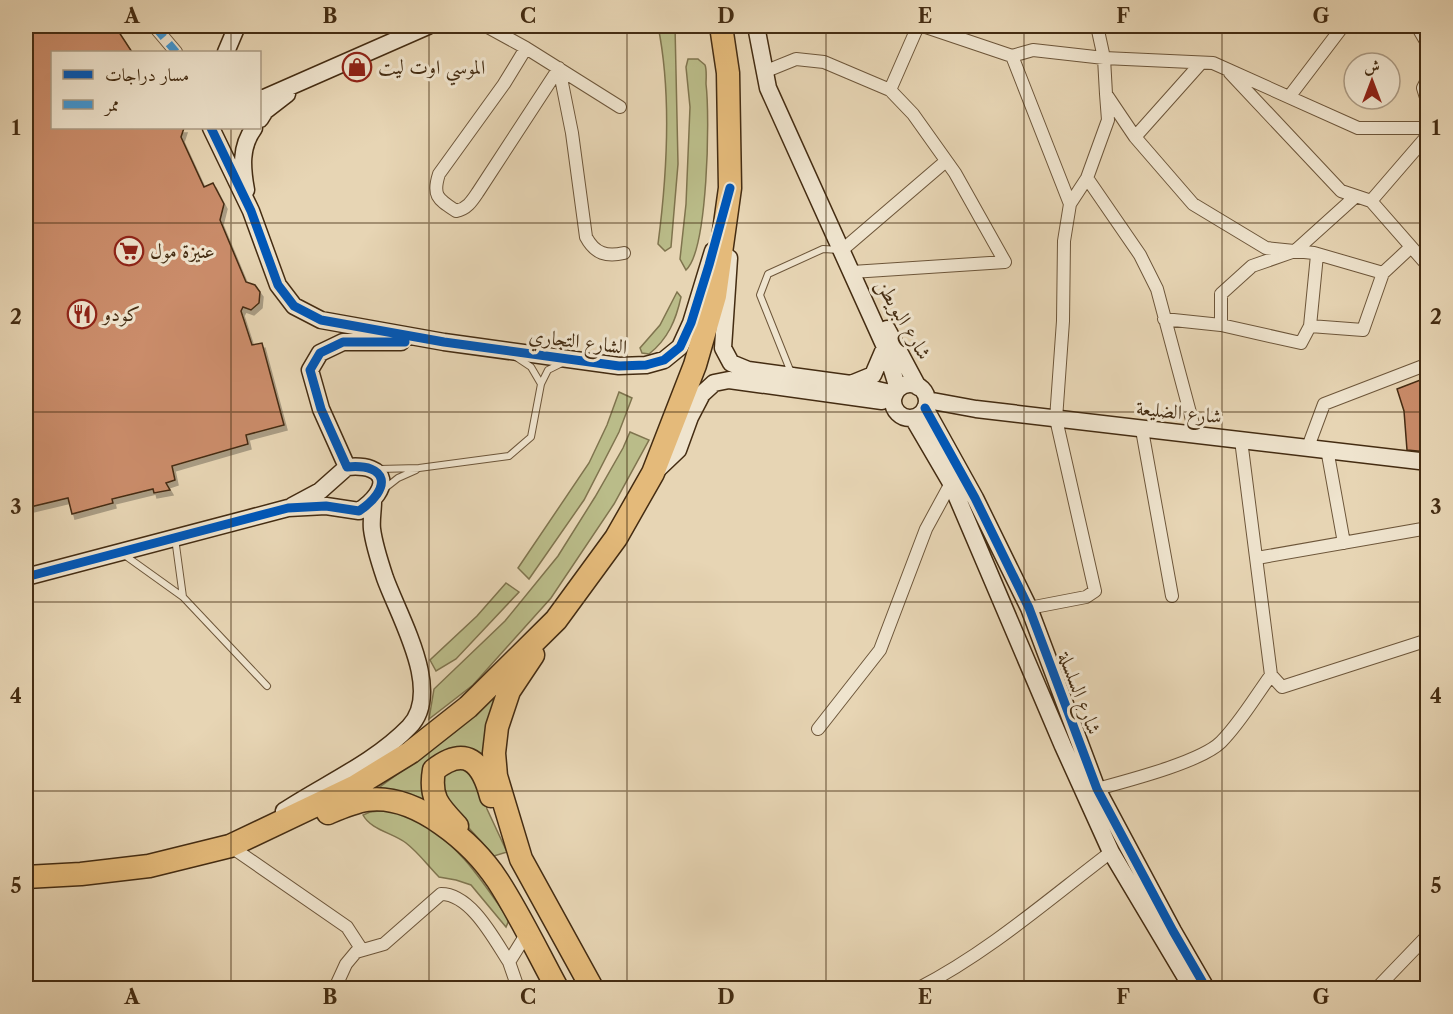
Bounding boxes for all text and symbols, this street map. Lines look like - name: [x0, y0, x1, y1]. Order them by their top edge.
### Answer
- text: A: [123, 4, 140, 28]
- text: B: [323, 4, 338, 28]
- text: C: [520, 4, 536, 28]
- text: D: [717, 4, 735, 28]
- text: E: [918, 4, 932, 28]
- text: F: [1116, 4, 1130, 28]
- text: G: [1313, 4, 1330, 28]
- legend: [51, 51, 261, 129]
- shop icon: الموسي اوت ليت: [341, 51, 373, 83]
- north arrow: [1342, 51, 1402, 111]
- place label: الموسي اوت ليت: [378, 55, 485, 86]
- text: ش: [1364, 56, 1380, 76]
- text: مسار دراجات: [105, 64, 189, 86]
- text: ممر: [103, 94, 119, 117]
- text: 1: [12, 116, 21, 140]
- text: 1: [1432, 116, 1441, 140]
- supermarket icon: عنيزة مول: [113, 235, 145, 267]
- place label: عنيزة مول: [150, 239, 215, 264]
- street label: شارع البويطن: [866, 274, 937, 367]
- restaurant icon: كودو: [66, 298, 98, 330]
- place label: كودو: [101, 302, 140, 327]
- text: 2: [10, 305, 22, 329]
- text: 2: [1430, 305, 1442, 329]
- street label: الشارع التجاري: [527, 323, 629, 365]
- street label: شارع الضليعة: [1134, 396, 1223, 434]
- text: 3: [10, 495, 22, 519]
- text: 3: [1430, 495, 1442, 519]
- street label: شارع السلسلة: [1047, 647, 1107, 740]
- text: 4: [10, 684, 22, 708]
- text: 4: [1430, 684, 1442, 708]
- text: 5: [10, 874, 22, 898]
- text: 5: [1430, 874, 1442, 898]
- text: A: [123, 985, 140, 1009]
- text: B: [323, 985, 338, 1009]
- text: C: [520, 985, 536, 1009]
- text: D: [717, 985, 735, 1009]
- text: E: [918, 985, 932, 1009]
- text: F: [1116, 985, 1130, 1009]
- text: G: [1313, 985, 1330, 1009]

